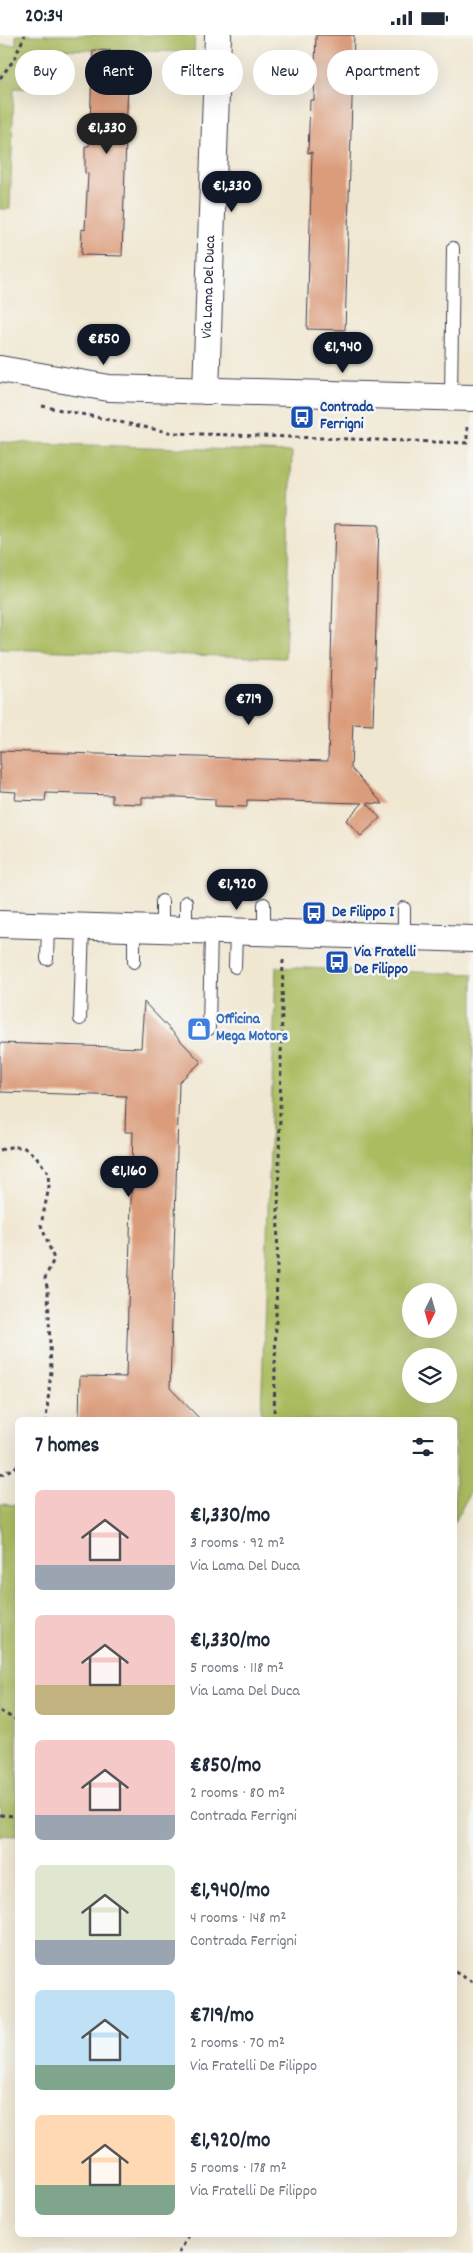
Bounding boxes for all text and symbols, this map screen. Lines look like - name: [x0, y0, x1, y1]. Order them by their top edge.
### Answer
- text: 20:34: [25, 4, 63, 31]
- chip: Buy: [15, 50, 75, 95]
- chip: Rent: [85, 50, 152, 95]
- chip: Filters: [162, 50, 243, 95]
- chip: New: [253, 50, 317, 95]
- chip: Apartment: [327, 50, 438, 95]
- pin: €1,330: [66, 113, 148, 155]
- text: €1,330: [88, 117, 126, 140]
- pin: €1,330: [191, 171, 273, 213]
- text: €1,330: [213, 175, 251, 198]
- street label: Via Lama Del Duca: [197, 234, 222, 339]
- pin: €850: [74, 323, 134, 366]
- text: €850: [88, 328, 120, 351]
- pin: €1,940: [302, 331, 384, 374]
- text: €1,940: [324, 336, 362, 359]
- place label: Contrada Ferrigni: [320, 397, 374, 436]
- bus stop icon: Contrada Ferrigni: [289, 404, 315, 430]
- pin: €719: [219, 683, 279, 726]
- text: €719: [236, 688, 262, 711]
- pin: €1,920: [196, 869, 278, 911]
- text: €1,920: [218, 873, 256, 896]
- bus stop icon: De Filippo I: [301, 900, 327, 926]
- place label: De Filippo I: [332, 902, 394, 924]
- place label: Via Fratelli De Filippo: [354, 942, 416, 981]
- bus stop icon: Via Fratelli De Filippo: [324, 949, 350, 975]
- place label: Officina Mega Motors: [216, 1009, 288, 1048]
- shop icon: Officina Mega Motors: [186, 1016, 212, 1042]
- pin: €1,160: [88, 1155, 170, 1198]
- text: €1,160: [111, 1160, 147, 1183]
- north arrow: [402, 1283, 458, 1337]
- map controls: [402, 1283, 457, 1403]
- button: layers: [402, 1348, 457, 1403]
- text: 7 homes: [35, 1432, 99, 1462]
- icon: filters: [409, 1433, 437, 1461]
- text: €1,330/mo: [190, 1502, 270, 1532]
- icon: home: [75, 1510, 135, 1570]
- text: 3 rooms · 92 m²: [190, 1532, 284, 1555]
- text: Via Lama Del Duca: [190, 1555, 300, 1578]
- text: €1,330/mo: [190, 1627, 270, 1657]
- icon: home: [75, 1635, 135, 1695]
- text: 5 rooms · 118 m²: [190, 1657, 284, 1680]
- text: Via Lama Del Duca: [190, 1680, 300, 1703]
- text: €850/mo: [190, 1752, 261, 1782]
- icon: home: [75, 1760, 135, 1820]
- text: 2 rooms · 80 m²: [190, 1782, 285, 1805]
- text: Contrada Ferrigni: [190, 1805, 297, 1828]
- text: €1,940/mo: [190, 1877, 270, 1907]
- icon: home: [75, 1885, 135, 1945]
- text: 4 rooms · 148 m²: [190, 1907, 286, 1930]
- text: Contrada Ferrigni: [190, 1930, 297, 1953]
- text: €719/mo: [190, 2002, 254, 2032]
- icon: home: [75, 2010, 135, 2070]
- text: 2 rooms · 70 m²: [190, 2032, 285, 2055]
- text: Via Fratelli De Filippo: [190, 2055, 317, 2078]
- text: €1,920/mo: [190, 2127, 270, 2157]
- icon: home: [75, 2135, 135, 2195]
- text: 5 rooms · 178 m²: [190, 2157, 287, 2180]
- text: Via Fratelli De Filippo: [190, 2180, 317, 2203]

